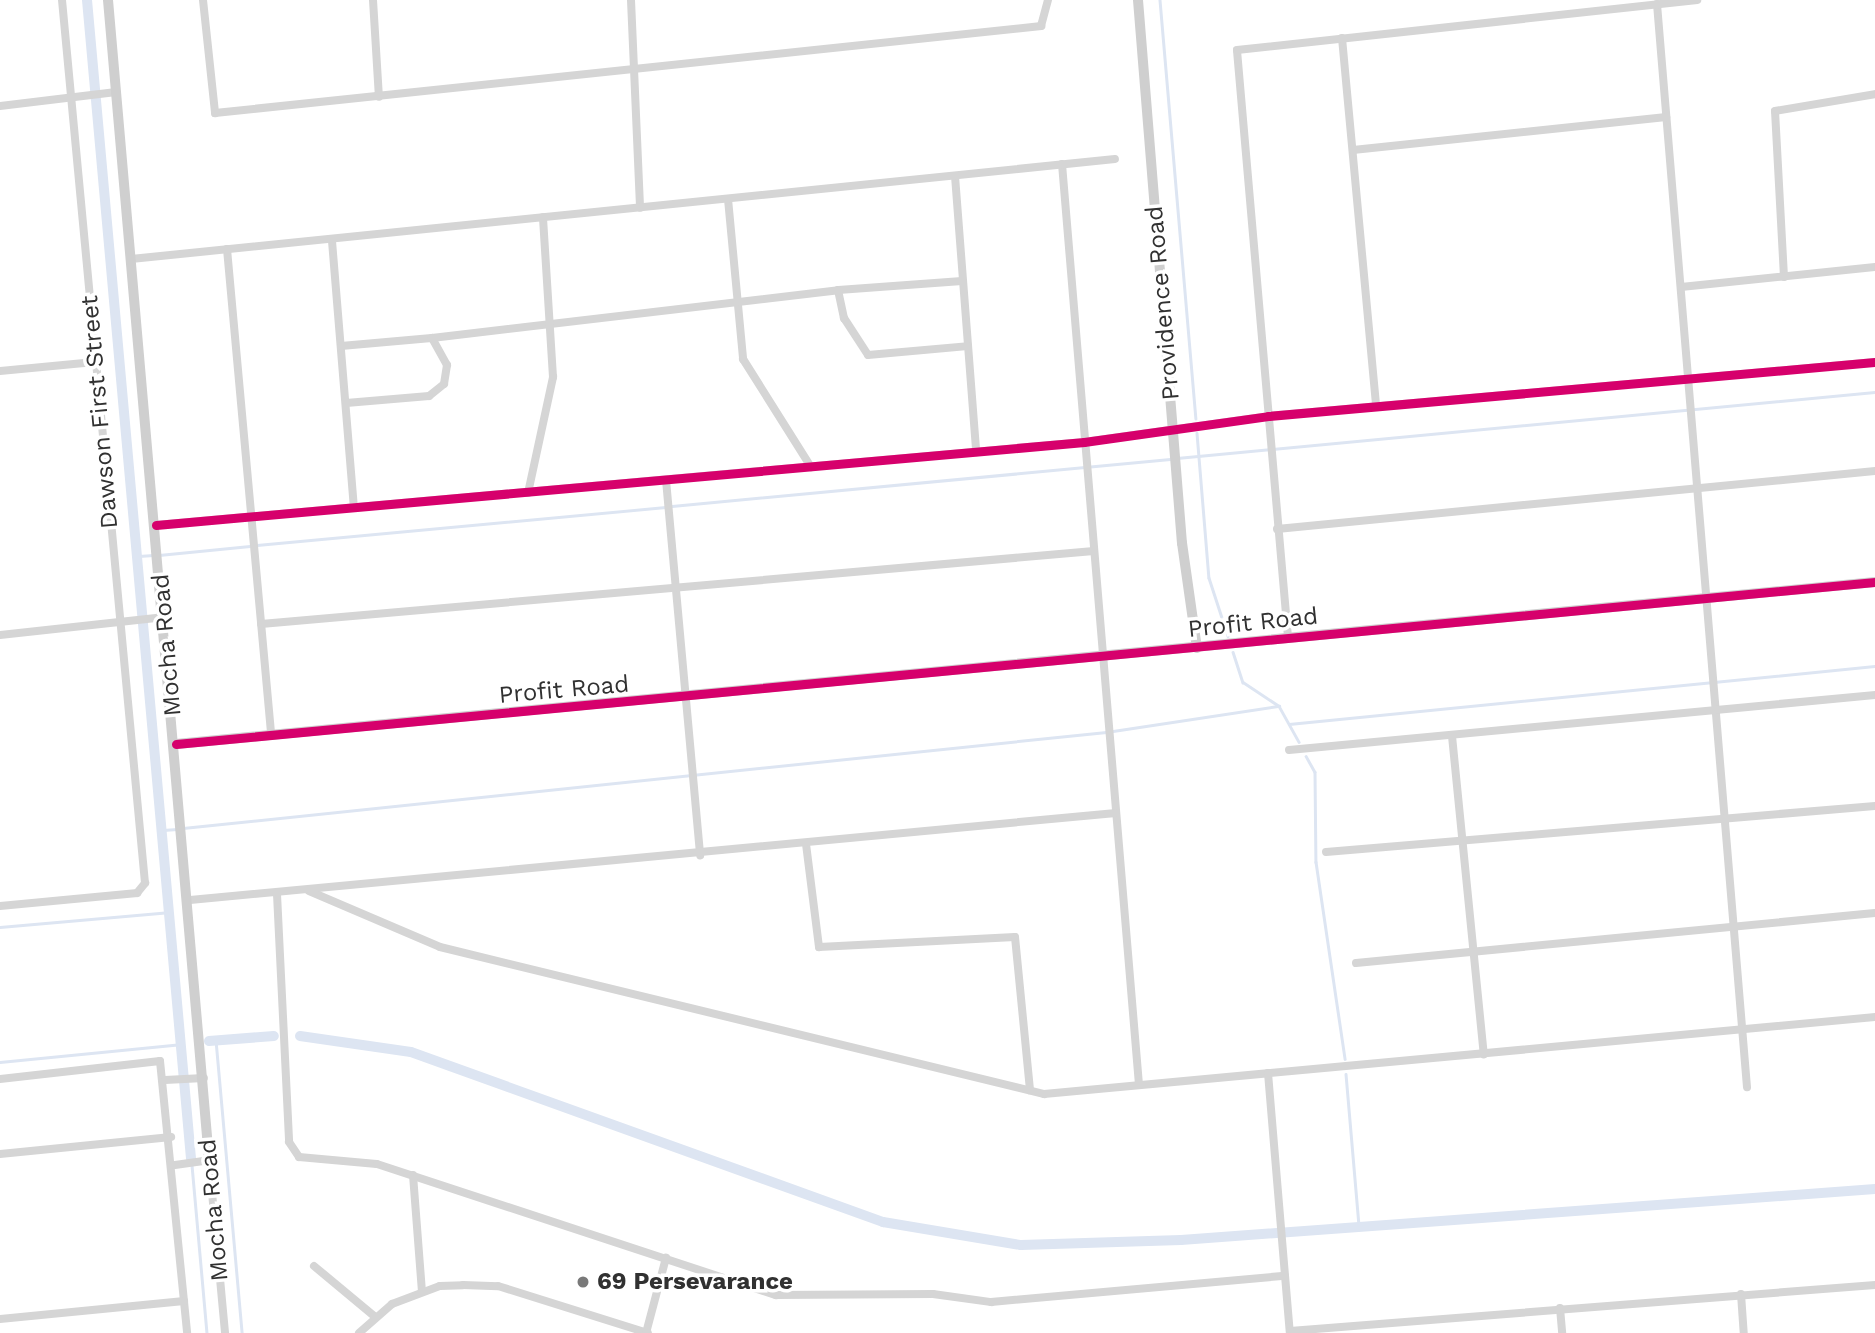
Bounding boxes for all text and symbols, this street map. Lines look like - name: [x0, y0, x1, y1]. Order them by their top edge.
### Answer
- street label: Providence Road: [1140, 205, 1186, 401]
- street label: Dawson First Street: [75, 294, 125, 530]
- street label: Mocha Road: [146, 572, 188, 718]
- street label: Profit Road: [1186, 602, 1320, 644]
- street label: Profit Road: [498, 670, 630, 710]
- street label: Mocha Road: [193, 1137, 235, 1283]
- place label: 69 Persevarance: [597, 1268, 793, 1296]
- marker: 69 Persevarance: [575, 1274, 591, 1290]

